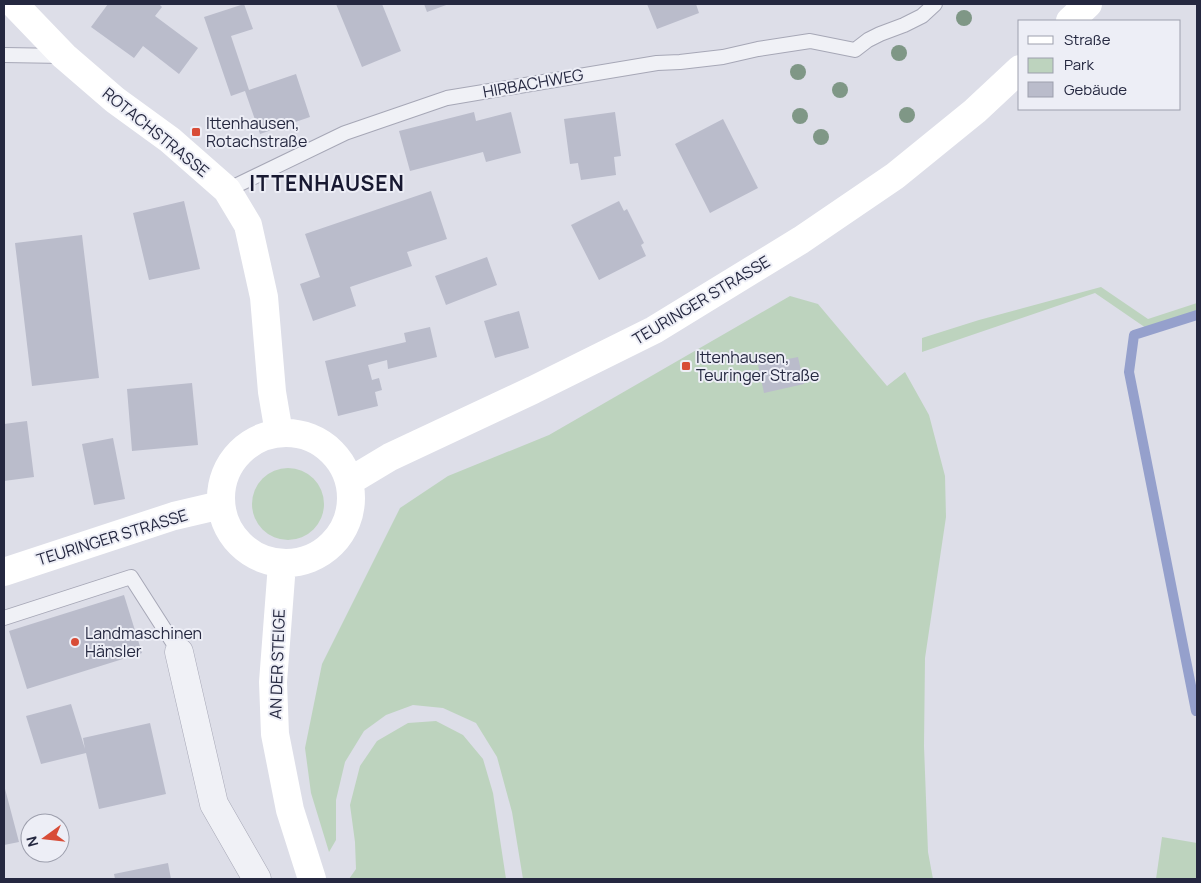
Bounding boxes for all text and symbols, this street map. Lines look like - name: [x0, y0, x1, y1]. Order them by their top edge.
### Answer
- legend: [1018, 20, 1181, 110]
- text: Straße: [1064, 29, 1111, 50]
- text: Park: [1064, 54, 1094, 75]
- street label: HIRBACHWEG: [481, 63, 585, 103]
- text: Gebäude: [1064, 79, 1127, 100]
- street label: ROTACHSTRASSE: [98, 82, 214, 182]
- place label: Ittenhausen, Rotachstraße: [206, 112, 307, 152]
- marker: Ittenhausen, Rotachstraße: [190, 126, 202, 138]
- district label: ITTENHAUSEN: [249, 169, 405, 197]
- street label: TEURINGER STRASSE: [628, 250, 774, 350]
- place label: Ittenhausen, Teuringer Straße: [696, 346, 819, 386]
- marker: Ittenhausen, Teuringer Straße: [680, 360, 692, 372]
- street label: TEURINGER STRASSE: [34, 504, 190, 570]
- street label: AN DER STEIGE: [264, 609, 290, 719]
- place label: Landmaschinen Hänsler: [85, 622, 202, 662]
- marker: Landmaschinen Hänsler: [69, 636, 81, 648]
- north arrow: [20, 813, 70, 863]
- text: N: [21, 834, 42, 849]

